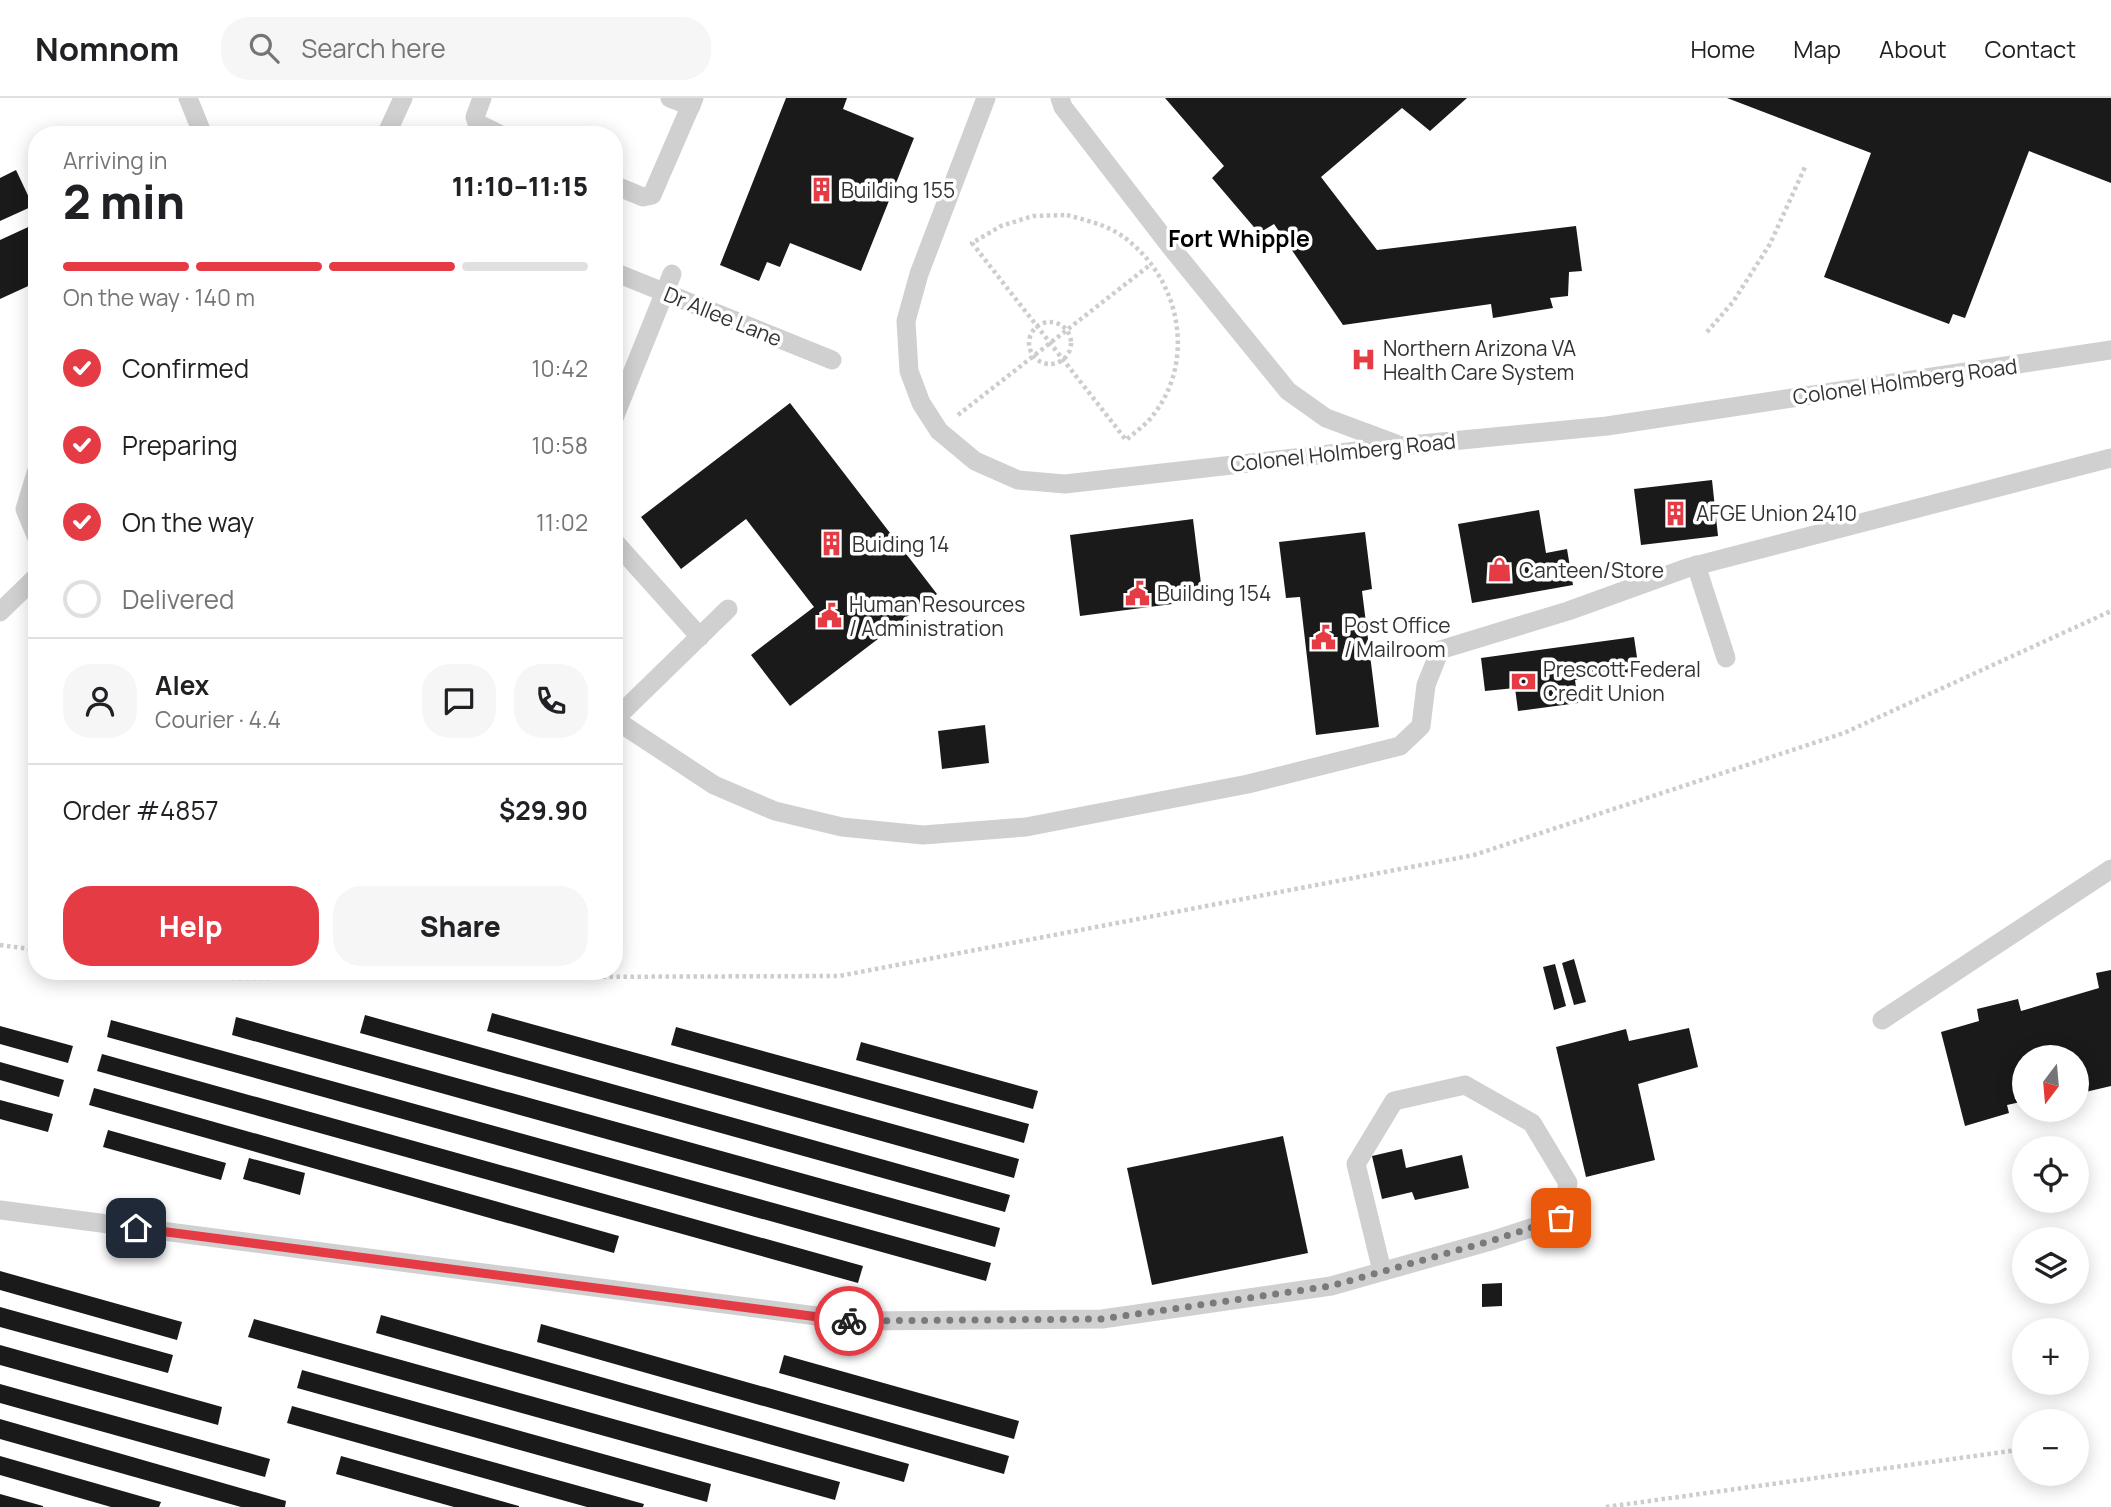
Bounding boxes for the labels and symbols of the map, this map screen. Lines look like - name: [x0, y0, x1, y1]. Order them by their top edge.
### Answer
- building icon: Building 155: [807, 176, 835, 204]
- place label: Building 155: [841, 176, 955, 204]
- district label: Fort Whipple: [1168, 222, 1310, 254]
- street label: Dr Allee Lane: [660, 280, 786, 352]
- place label: Northern Arizona VA Health Care System: [1383, 334, 1576, 386]
- hospital icon: Northern Arizona VA Health Care System: [1349, 346, 1377, 374]
- street label: Colonel Holmberg Road: [1791, 351, 2019, 411]
- street label: Colonel Holmberg Road: [1229, 426, 1457, 478]
- building icon: AFGE Union 2410: [1662, 499, 1690, 527]
- place label: AFGE Union 2410: [1696, 499, 1857, 527]
- building icon: Buiding 14: [818, 530, 846, 558]
- place label: Buiding 14: [852, 530, 949, 558]
- shop icon: Canteen/Store: [1485, 556, 1513, 584]
- place label: Canteen/Store: [1519, 556, 1664, 584]
- public building icon: Building 154: [1123, 579, 1151, 607]
- place label: Building 154: [1157, 579, 1271, 607]
- place label: Human Resources / Administration: [849, 590, 1025, 642]
- public building icon: Human Resources / Administration: [815, 602, 843, 630]
- place label: Post Office / Mailroom: [1344, 611, 1450, 663]
- public building icon: Post Office / Mailroom: [1310, 623, 1338, 651]
- place label: Prescott Federal Credit Union: [1543, 655, 1701, 707]
- bank icon: Prescott Federal Credit Union: [1509, 667, 1537, 695]
- north arrow: [2012, 1045, 2090, 1122]
- pin: [1531, 1188, 1591, 1248]
- pin: [106, 1198, 166, 1258]
- courier: [814, 1286, 884, 1356]

